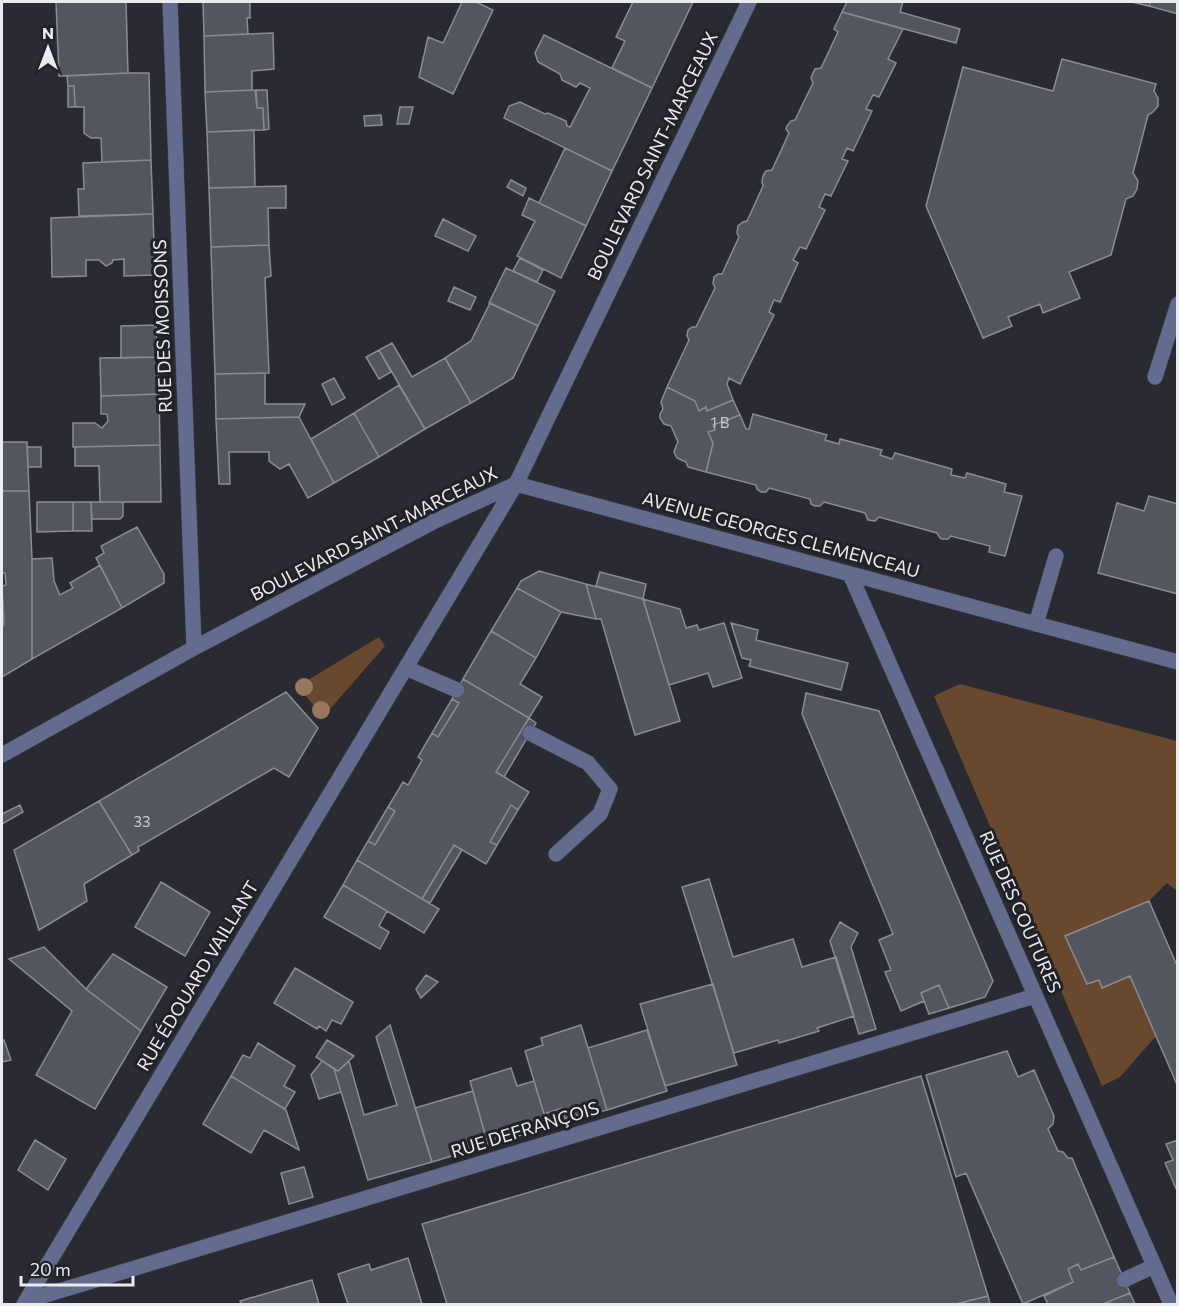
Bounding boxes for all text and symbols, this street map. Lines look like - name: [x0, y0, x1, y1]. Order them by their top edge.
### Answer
- north arrow: [18, 18, 78, 78]
- text: N: [42, 23, 54, 42]
- street label: BOULEVARD SAINT-MARCEAUX: [582, 28, 722, 284]
- street label: RUE DES MOISSONS: [148, 239, 176, 413]
- house number: 1 B: [711, 413, 730, 431]
- street label: BOULEVARD SAINT-MARCEAUX: [246, 461, 501, 605]
- street label: AVENUE GEORGES CLEMENCEAU: [640, 486, 922, 582]
- house number: 33: [133, 812, 151, 830]
- street label: RUE DES COUTURES: [975, 827, 1067, 996]
- street label: RUE ÉDOUARD VAILLANT: [132, 876, 263, 1075]
- street label: RUE DEFRANÇOIS: [448, 1096, 602, 1162]
- scale bar: [21, 1249, 134, 1287]
- text: 20 m: [30, 1258, 71, 1280]

